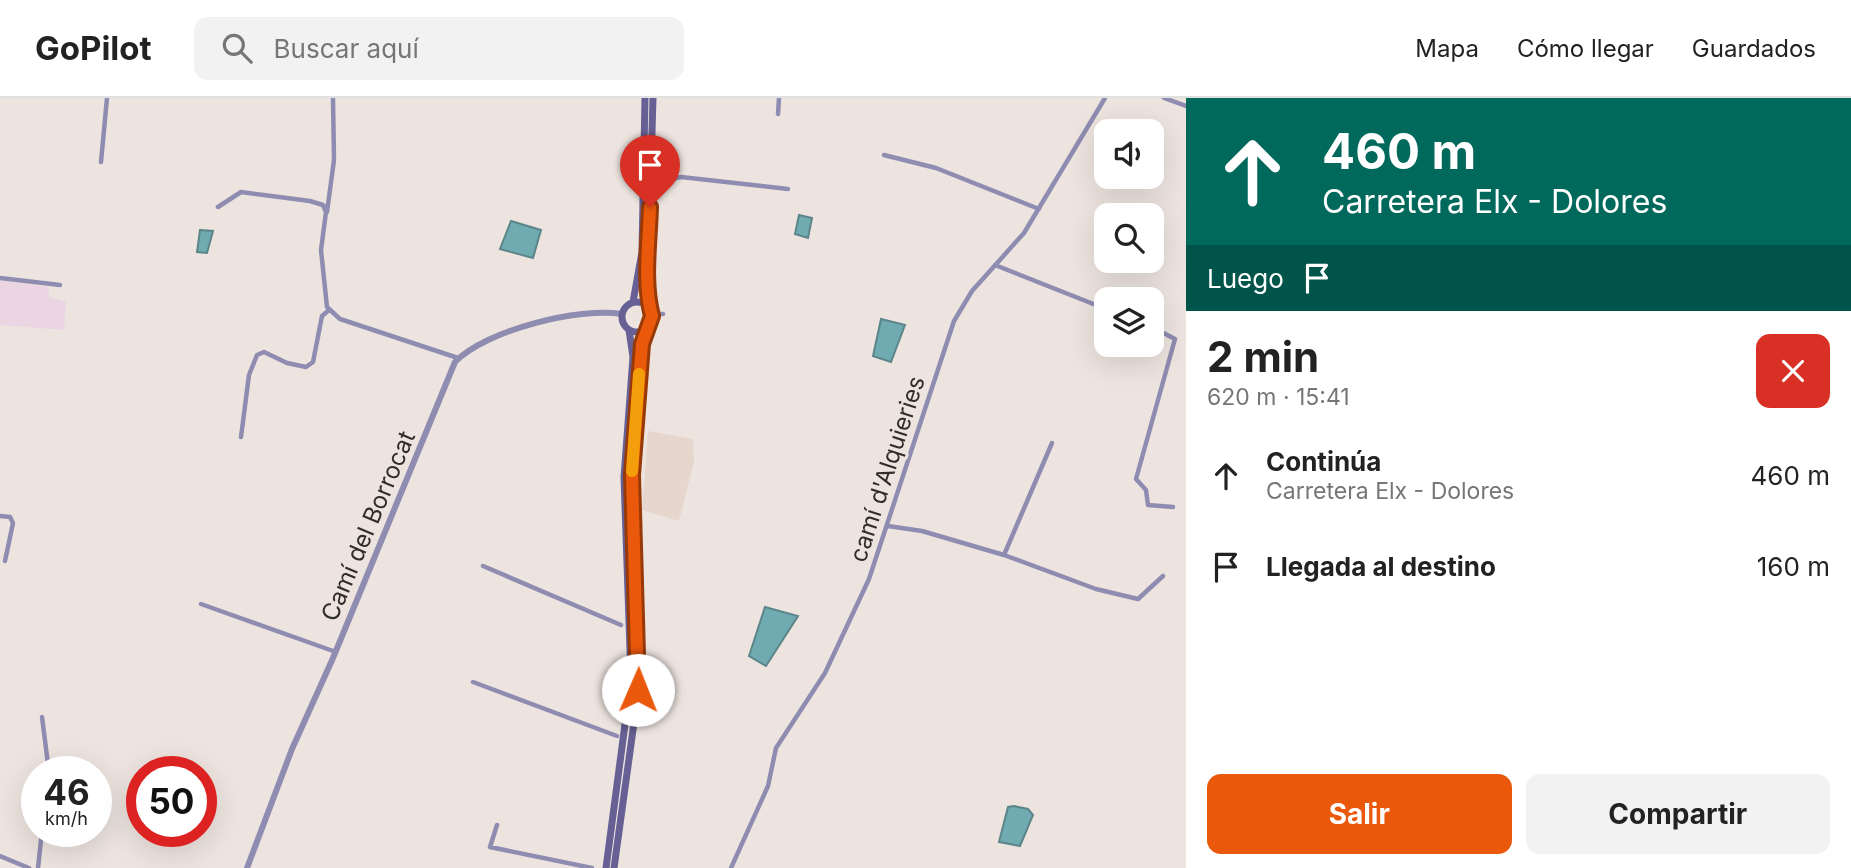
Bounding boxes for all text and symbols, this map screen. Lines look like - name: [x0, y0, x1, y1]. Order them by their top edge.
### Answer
- search box: [194, 17, 684, 80]
- text: GoPilot: [35, 28, 152, 68]
- icon: search: [218, 29, 256, 67]
- text: Buscar aquí: [274, 33, 419, 64]
- text: Mapa: [1415, 34, 1479, 63]
- text: Cómo llegar: [1517, 34, 1654, 63]
- text: Guardados: [1692, 34, 1816, 63]
- map controls: [1094, 119, 1164, 357]
- button: sound: [1094, 119, 1164, 189]
- text: 460 m: [1322, 122, 1476, 181]
- icon: ahead: [1207, 126, 1298, 217]
- pin: [620, 135, 680, 207]
- icon: arrive: [631, 146, 669, 184]
- text: Carretera Elx - Dolores: [1322, 182, 1667, 221]
- button: search: [1094, 203, 1164, 273]
- icon: arrive: [1298, 259, 1336, 297]
- text: Luego: [1207, 263, 1284, 294]
- button: layers: [1094, 287, 1164, 357]
- text: 2 min: [1207, 331, 1319, 382]
- button: close: [1756, 334, 1830, 408]
- street label: camí d'Alquieries: [843, 372, 931, 566]
- text: 620 m · 15:41: [1207, 383, 1350, 411]
- street label: Camí del Borrocat: [315, 426, 421, 625]
- text: Continúa: [1266, 446, 1381, 477]
- icon: ahead: [1207, 457, 1245, 495]
- text: 460 m: [1751, 460, 1830, 491]
- text: Carretera Elx - Dolores: [1266, 477, 1514, 505]
- icon: arrive: [1207, 548, 1245, 586]
- text: Llegada al destino: [1266, 551, 1496, 582]
- text: 160 m: [1757, 551, 1830, 582]
- position arrow: [601, 653, 675, 727]
- speed limit sign: 50: [126, 756, 217, 847]
- text: 46: [43, 771, 90, 813]
- button: Salir: [1207, 774, 1512, 854]
- button: Compartir: [1526, 774, 1830, 854]
- text: km/h: [45, 808, 88, 829]

